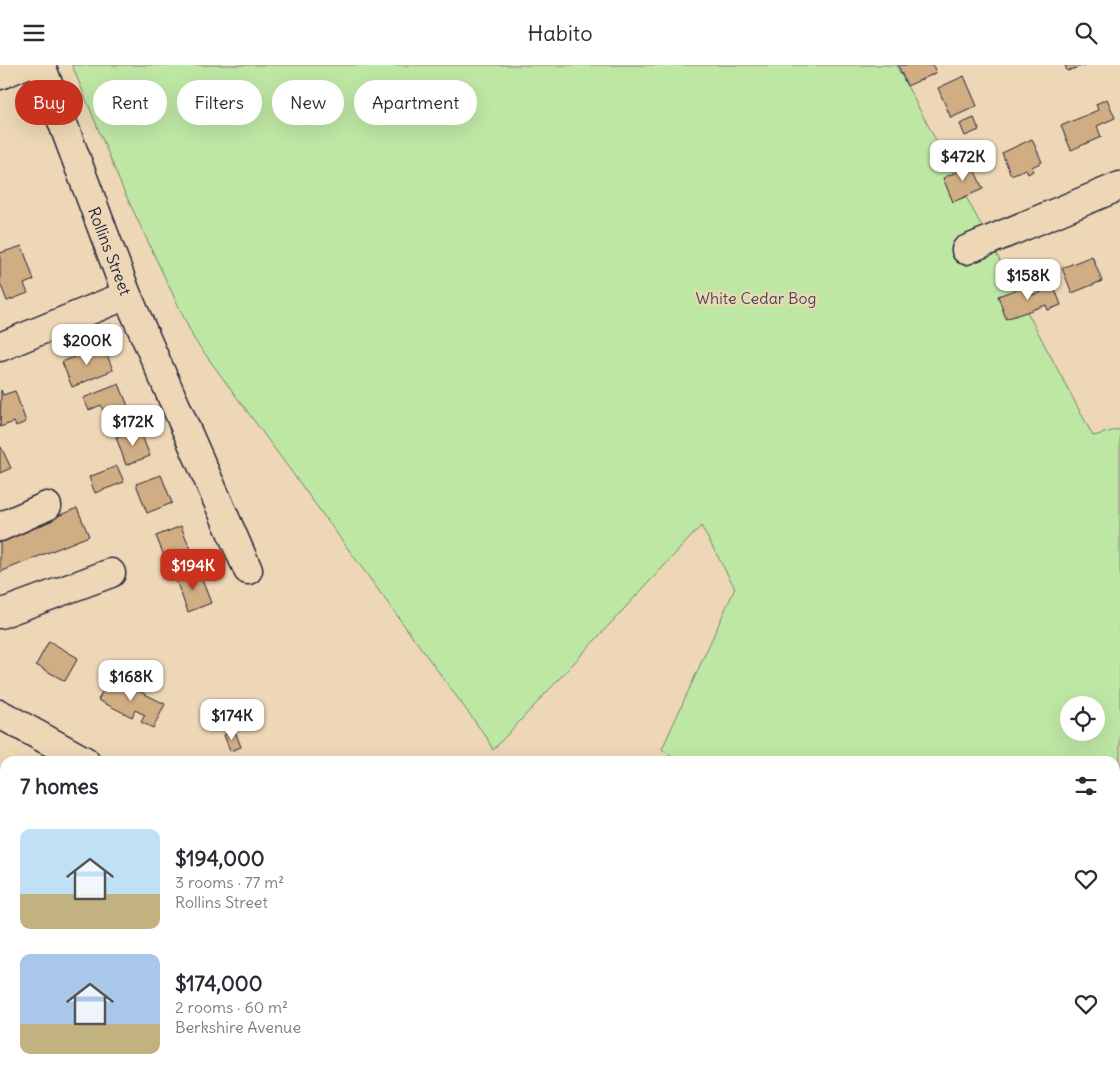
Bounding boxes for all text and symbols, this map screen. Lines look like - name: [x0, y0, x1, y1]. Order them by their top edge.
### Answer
- icon: menu: [20, 19, 48, 47]
- text: Habito: [527, 19, 593, 47]
- icon: search: [1072, 19, 1100, 47]
- chip: Buy: [15, 80, 83, 125]
- chip: Rent: [93, 80, 167, 125]
- chip: Filters: [177, 80, 262, 125]
- chip: New: [272, 80, 344, 125]
- chip: Apartment: [354, 80, 477, 125]
- pin: $472K: [928, 139, 998, 182]
- text: $472K: [941, 146, 985, 166]
- street label: Rollins Street: [84, 204, 136, 298]
- pin: $158K: [993, 259, 1063, 301]
- text: $158K: [1006, 265, 1050, 285]
- park label: White Cedar Bog: [695, 288, 817, 308]
- pin: $200K: [52, 323, 122, 366]
- text: $200K: [63, 330, 111, 350]
- pin: $172K: [98, 405, 168, 447]
- text: $172K: [112, 411, 154, 431]
- pin: $194K: [158, 549, 228, 591]
- text: $194K: [171, 555, 215, 575]
- pin: $168K: [96, 659, 166, 702]
- text: $168K: [109, 666, 153, 686]
- map controls: [1060, 696, 1105, 741]
- button: locate: [1060, 696, 1105, 741]
- pin: $174K: [197, 699, 267, 741]
- text: $174K: [211, 705, 253, 725]
- icon: filters: [1072, 772, 1100, 800]
- text: 7 homes: [20, 773, 99, 800]
- text: $194,000: [175, 845, 265, 872]
- icon: home: [60, 849, 120, 909]
- icon: heart: [1072, 865, 1100, 893]
- text: 3 rooms · 77 m²: [175, 872, 284, 892]
- text: Rollins Street: [175, 892, 268, 912]
- text: $174,000: [175, 970, 262, 997]
- icon: home: [60, 974, 120, 1034]
- icon: heart: [1072, 990, 1100, 1018]
- text: 2 rooms · 60 m²: [175, 997, 288, 1017]
- text: Berkshire Avenue: [175, 1017, 301, 1037]

